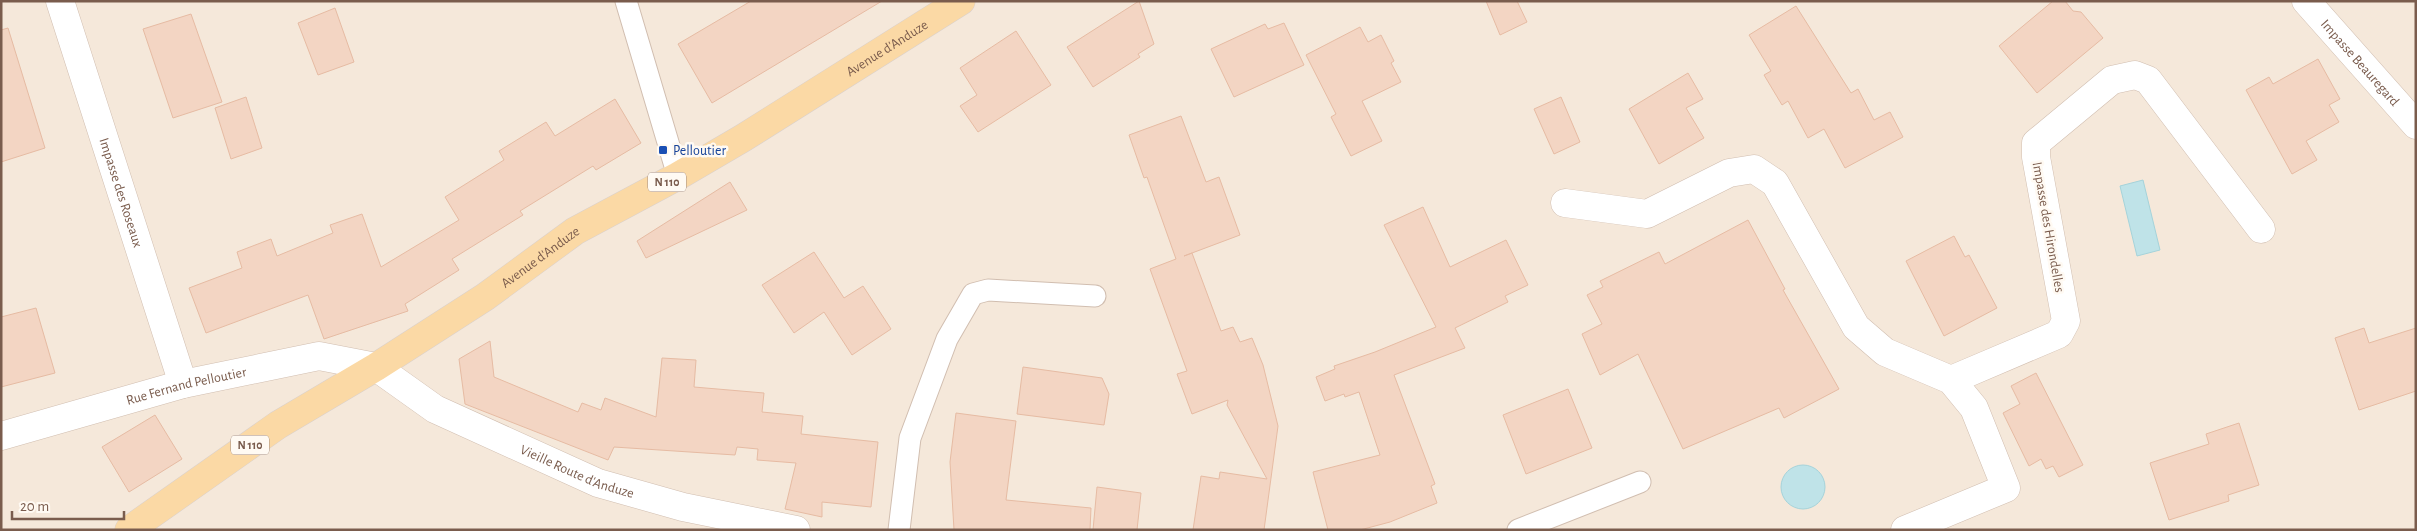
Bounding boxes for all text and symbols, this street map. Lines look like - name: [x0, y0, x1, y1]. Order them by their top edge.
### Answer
- street label: Impasse Beauregard: [2318, 17, 2402, 109]
- street label: Avenue d'Anduze: [844, 18, 931, 79]
- street label: Impasse des Roseaux: [96, 136, 145, 249]
- marker: Pelloutier: [657, 144, 669, 156]
- place label: Pelloutier: [673, 144, 726, 158]
- street label: Impasse des Hirondelles: [2030, 161, 2066, 294]
- road number: N 110: [648, 172, 686, 192]
- street label: Avenue d'Anduze: [499, 224, 582, 291]
- street label: Rue Fernand Pelloutier: [125, 365, 248, 408]
- road number: N 110: [231, 436, 269, 454]
- street label: Vieille Route d'Anduze: [518, 443, 635, 501]
- scale bar: [12, 488, 125, 520]
- text: 20 m: [20, 499, 49, 514]

